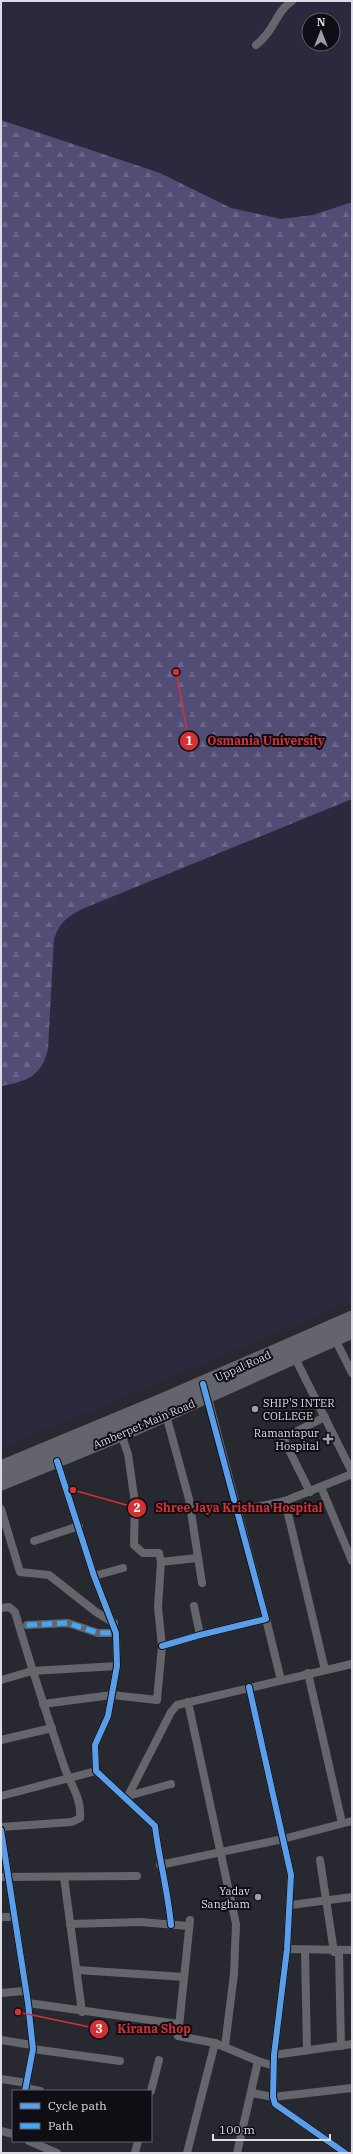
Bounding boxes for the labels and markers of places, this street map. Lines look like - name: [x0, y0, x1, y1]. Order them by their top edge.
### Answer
- callout: Osmania University: [179, 729, 332, 753]
- place label: SHIP'S INTER COLLEGE: [263, 1396, 335, 1423]
- marker: SHIP'S INTER COLLEGE: [250, 1404, 260, 1414]
- place label: Ramantapur Hospital: [254, 1426, 319, 1453]
- marker: Ramantapur Hospital: [322, 1433, 334, 1445]
- callout: Shree Jaya Krishna Hospital: [127, 1496, 330, 1520]
- place label: Yadav Sangham: [201, 1884, 251, 1911]
- marker: Yadav Sangham: [253, 1892, 263, 1902]
- callout: Kirana Shop: [89, 2017, 199, 2041]

